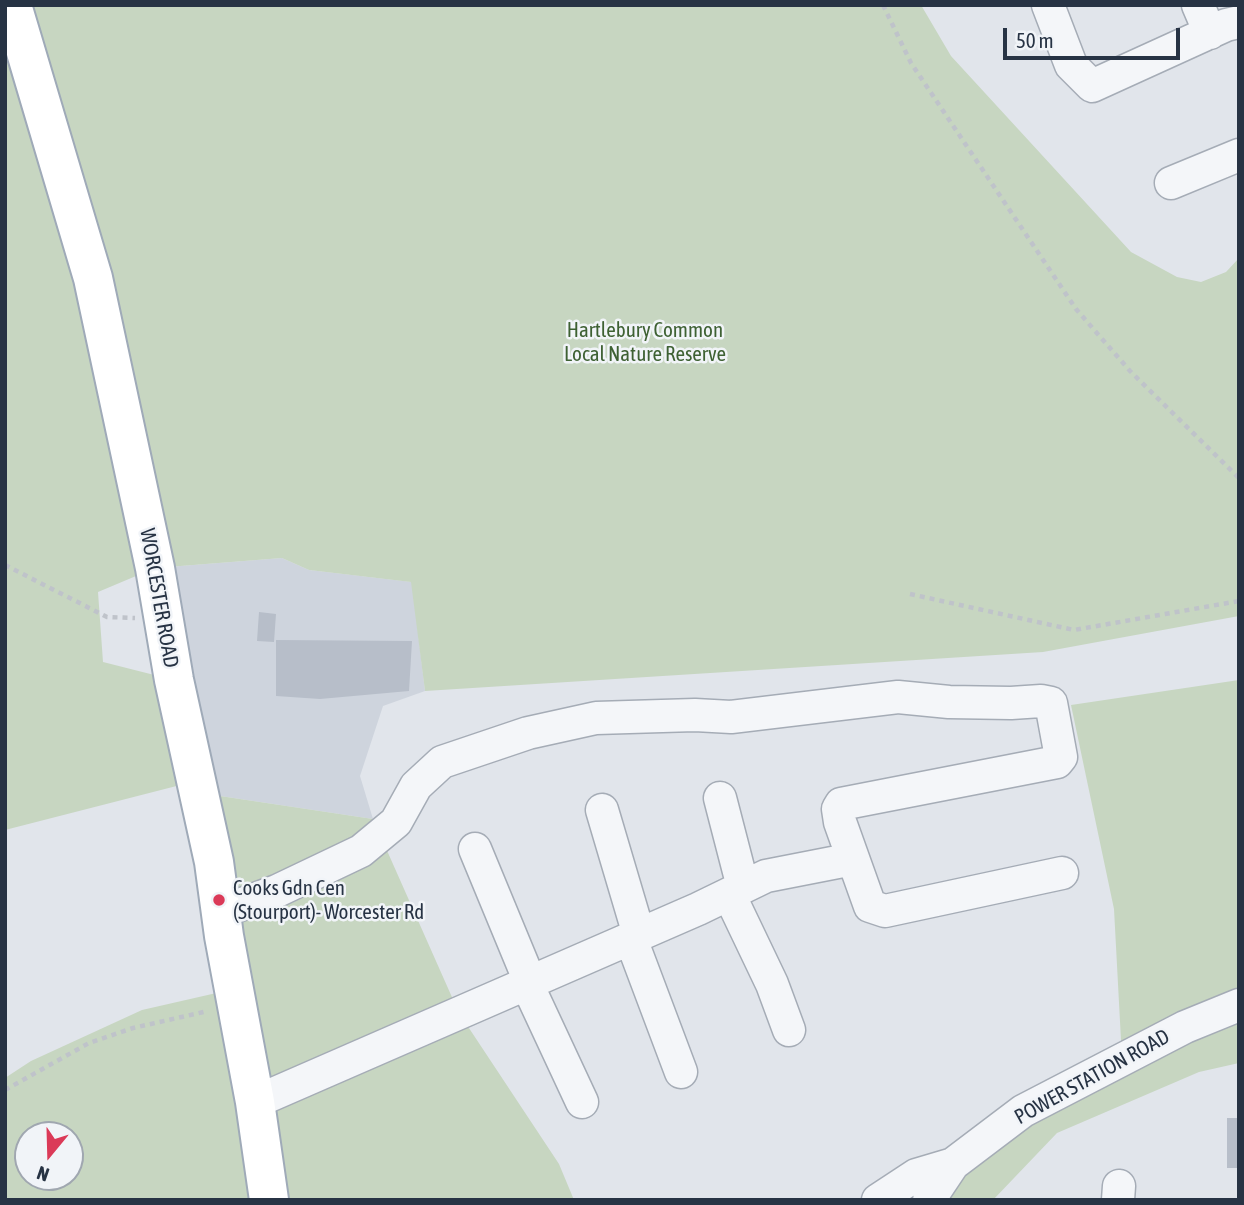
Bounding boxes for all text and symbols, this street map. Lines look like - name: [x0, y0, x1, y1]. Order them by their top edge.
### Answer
- scale bar: [1006, 14, 1183, 58]
- text: 50 m: [1016, 28, 1054, 52]
- park label: Hartlebury Common Local Nature Reserve: [564, 317, 726, 367]
- street label: WORCESTER ROAD: [134, 526, 184, 670]
- place label: Cooks Gdn Cen (Stourport)- Worcester Rd: [233, 875, 424, 925]
- marker: Cooks Gdn Cen (Stourport)- Worcester Rd: [211, 892, 227, 908]
- street label: POWER STATION ROAD: [1010, 1024, 1174, 1130]
- north arrow: [14, 1121, 84, 1191]
- text: N: [34, 1162, 52, 1186]

